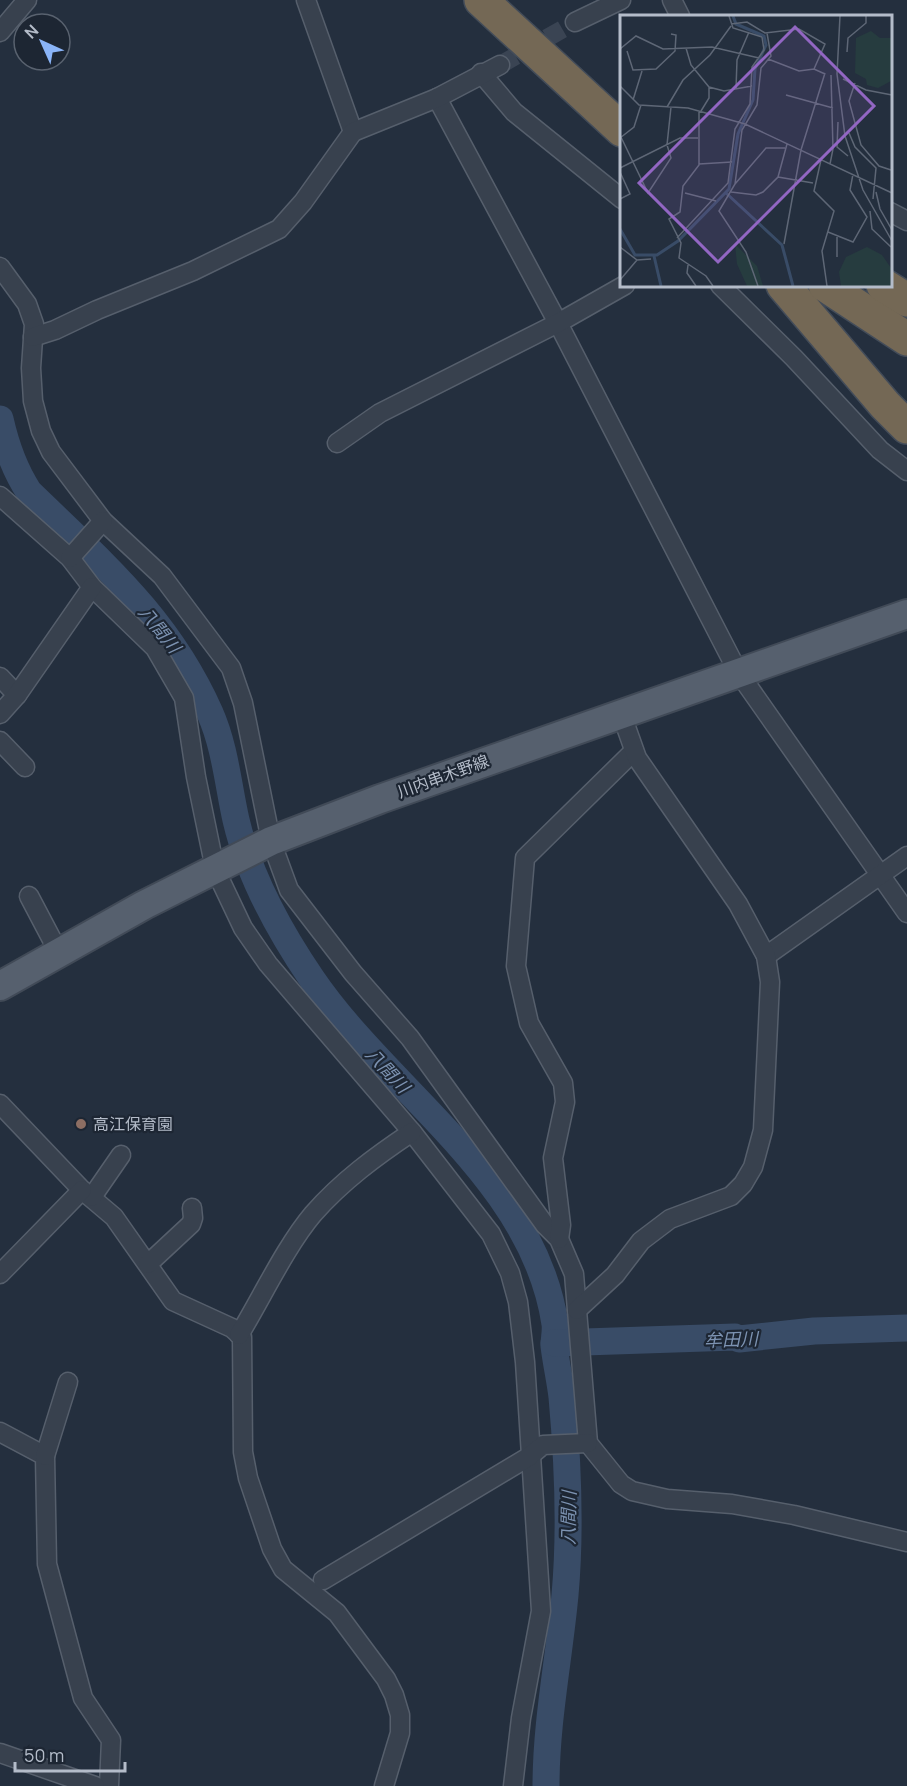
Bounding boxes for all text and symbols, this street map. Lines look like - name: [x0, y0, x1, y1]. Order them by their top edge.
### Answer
- north arrow: [12, 12, 72, 72]
- inset map: [620, 15, 892, 286]
- text: N: [20, 20, 43, 43]
- water label: 八間川: [134, 600, 188, 659]
- street label: 川内串木野線: [394, 749, 492, 803]
- water label: 八間川: [361, 1042, 417, 1099]
- place label: 高江保育園: [93, 1113, 173, 1135]
- marker: 高江保育園: [74, 1117, 88, 1131]
- water label: 牟田川: [704, 1326, 760, 1352]
- water label: 八間川: [556, 1489, 581, 1545]
- scale bar: [15, 1735, 124, 1773]
- text: 50 m: [24, 1743, 64, 1767]

